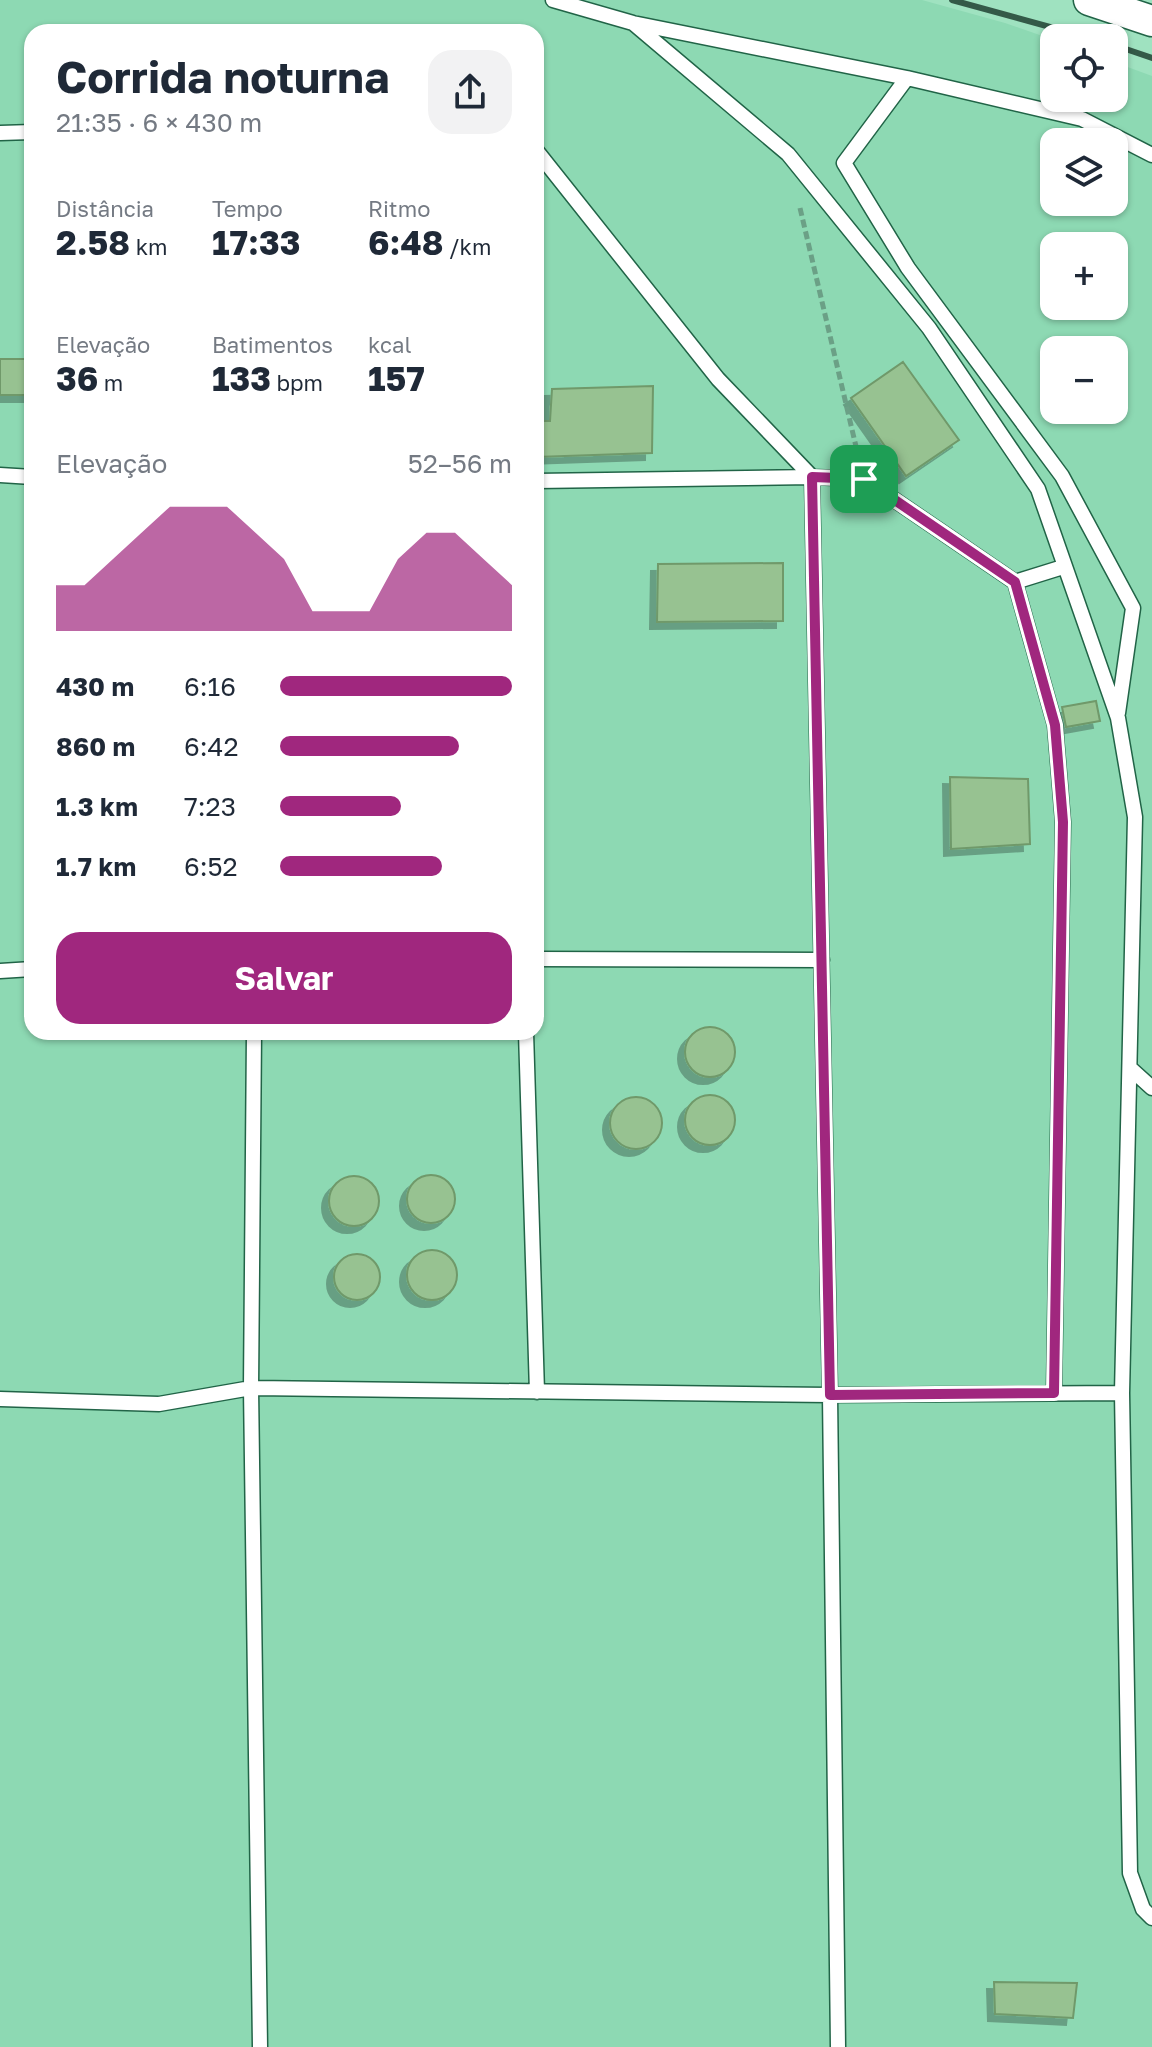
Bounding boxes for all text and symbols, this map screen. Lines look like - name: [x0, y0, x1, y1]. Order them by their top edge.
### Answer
- map controls: [1040, 24, 1128, 424]
- button: locate: [1040, 24, 1128, 112]
- text: Corrida noturna: [56, 50, 389, 103]
- button: share: [428, 50, 512, 134]
- text: 21:35 · 6 × 430 m: [56, 107, 262, 138]
- button: layers: [1040, 128, 1128, 216]
- text: Distância: [56, 195, 154, 222]
- text: Tempo: [212, 195, 283, 222]
- text: Ritmo: [368, 195, 430, 222]
- text: 2.58: [56, 222, 130, 262]
- text: 17:33: [212, 222, 300, 262]
- text: 6:48: [368, 222, 443, 262]
- button: +: [1040, 232, 1128, 320]
- text: km: [130, 233, 168, 260]
- text: /km: [443, 233, 491, 260]
- text: Elevação: [56, 331, 150, 358]
- text: Batimentos: [212, 331, 333, 358]
- text: kcal: [368, 331, 411, 358]
- button: −: [1040, 336, 1128, 424]
- text: 36: [56, 358, 98, 398]
- text: 133: [212, 358, 271, 398]
- text: 157: [368, 358, 425, 398]
- text: m: [98, 369, 123, 396]
- text: bpm: [271, 369, 323, 396]
- pin: [830, 445, 898, 513]
- text: Elevação: [56, 448, 167, 479]
- text: 52–56 m: [408, 448, 512, 479]
- icon: arrive: [842, 457, 886, 501]
- text: 430 m: [56, 671, 134, 702]
- text: 6:16: [184, 671, 236, 702]
- text: 860 m: [56, 731, 135, 762]
- text: 6:42: [184, 731, 238, 762]
- text: 1.3 km: [56, 791, 138, 822]
- text: 7:23: [184, 791, 236, 822]
- text: 1.7 km: [56, 851, 136, 882]
- text: 6:52: [184, 851, 238, 882]
- button: Salvar: [56, 932, 512, 1024]

